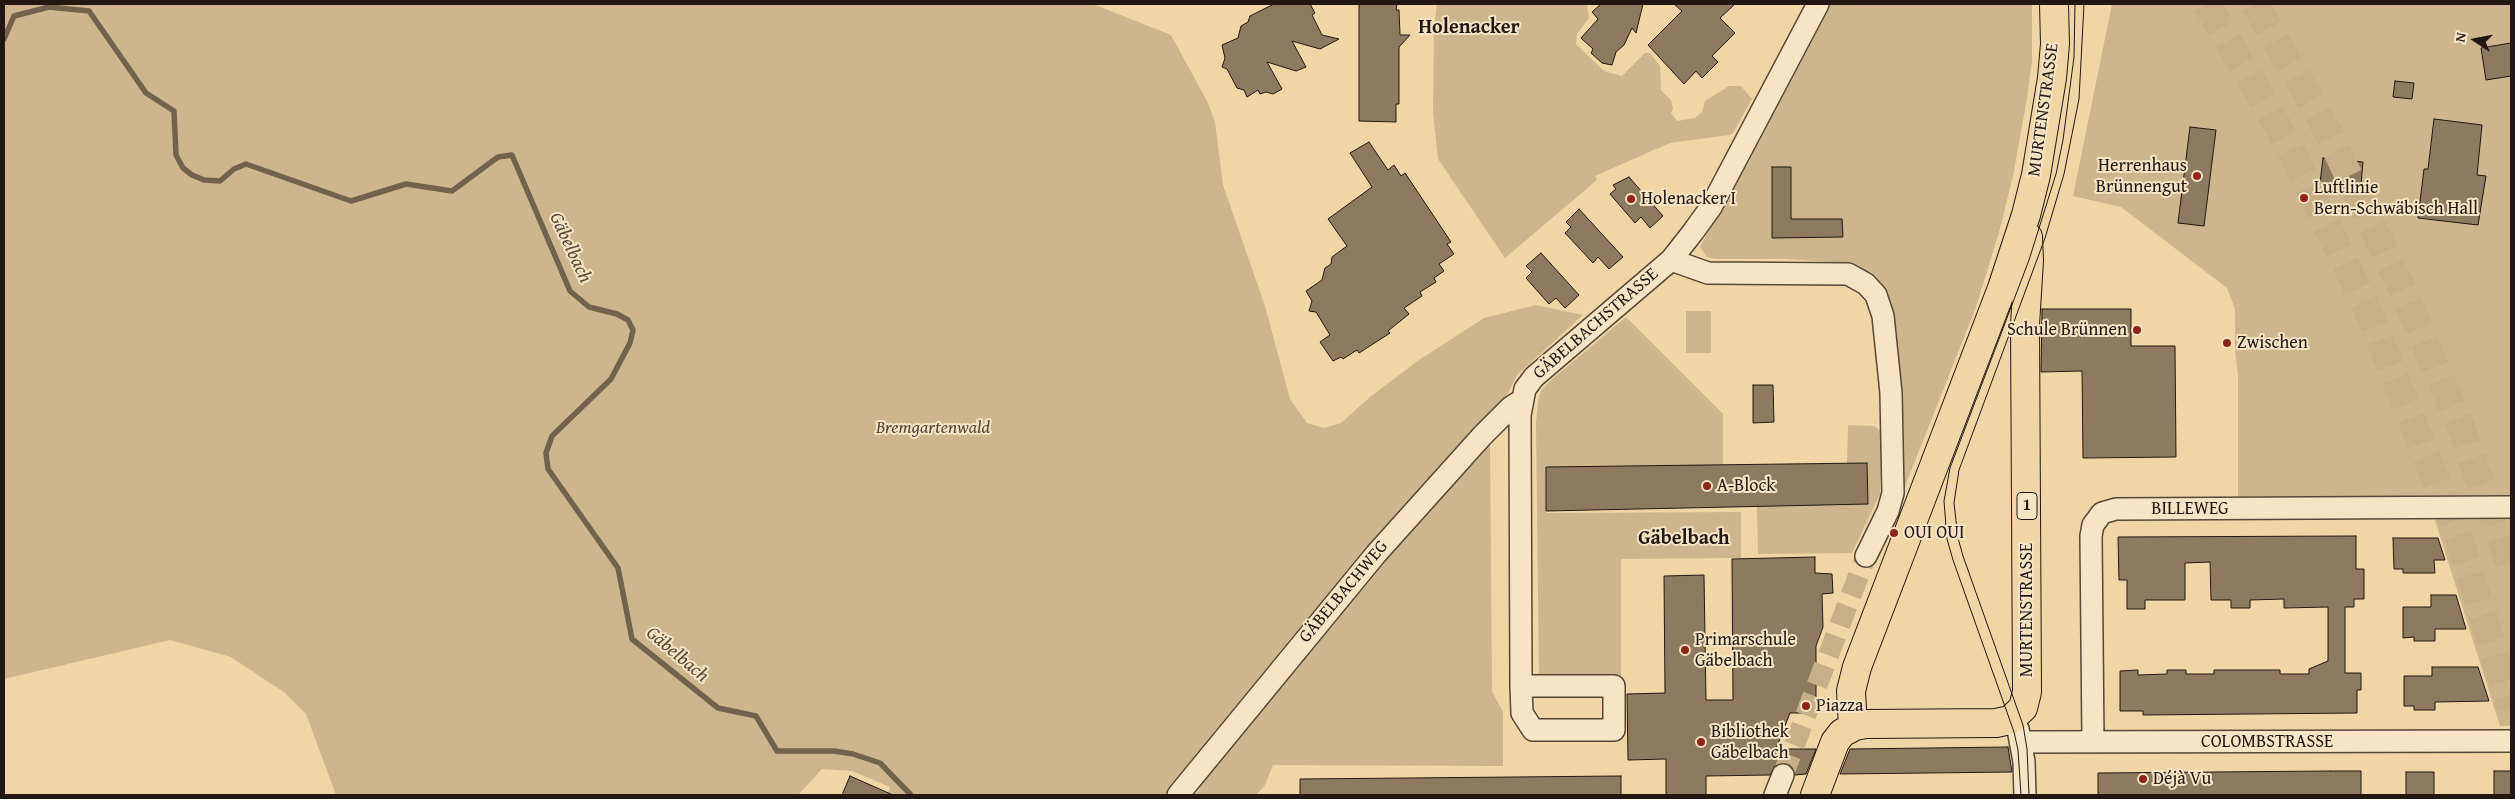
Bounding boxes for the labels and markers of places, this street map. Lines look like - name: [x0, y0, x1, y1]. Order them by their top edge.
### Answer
- place label: Herrenhaus Brünnengut: [2096, 155, 2187, 198]
- marker: Herrenhaus Brünnengut: [2191, 170, 2203, 182]
- place label: Luftlinie Bern-Schwäbisch Hall: [2314, 177, 2478, 220]
- place label: Holenacker I: [1641, 188, 1736, 210]
- marker: Luftlinie Bern-Schwäbisch Hall: [2298, 192, 2310, 204]
- marker: Holenacker I: [1625, 193, 1637, 205]
- place label: Schule Brünnen: [2007, 319, 2127, 341]
- marker: Schule Brünnen: [2131, 324, 2143, 336]
- place label: Zwischen: [2237, 332, 2308, 354]
- marker: Zwischen: [2221, 337, 2233, 349]
- place label: A-Block: [1717, 475, 1775, 497]
- marker: A-Block: [1701, 480, 1713, 492]
- place label: OUI OUI: [1904, 522, 1965, 544]
- marker: OUI OUI: [1888, 527, 1900, 539]
- place label: Primarschule Gäbelbach: [1695, 629, 1796, 672]
- marker: Primarschule Gäbelbach: [1679, 644, 1691, 656]
- place label: Piazza: [1816, 695, 1863, 717]
- marker: Piazza: [1800, 700, 1812, 712]
- place label: Bibliothek Gäbelbach: [1711, 721, 1789, 764]
- marker: Bibliothek Gäbelbach: [1695, 736, 1707, 748]
- place label: Déjà Vu: [2153, 768, 2211, 790]
- marker: Déjà Vu: [2137, 773, 2149, 785]

